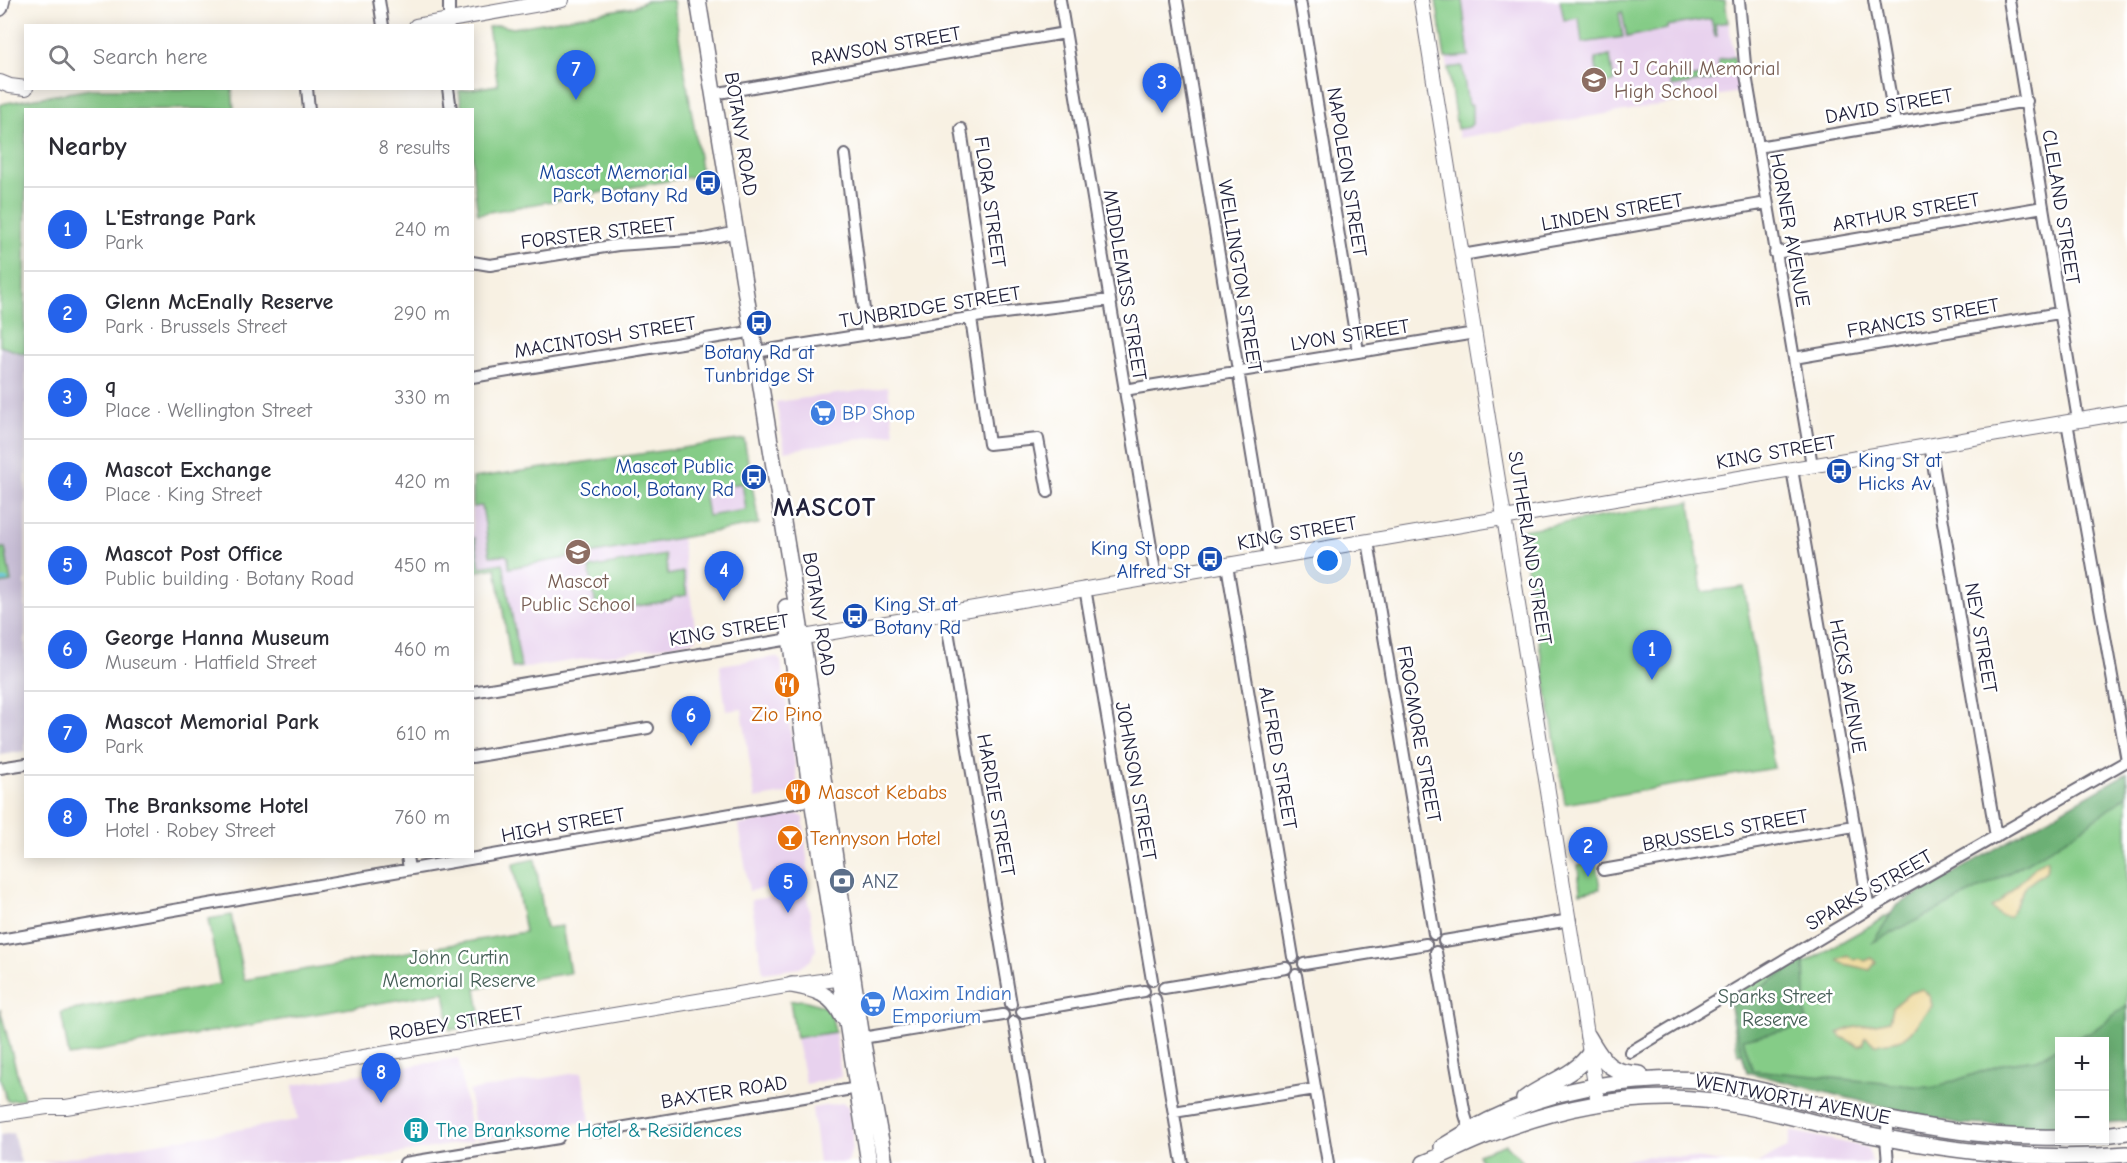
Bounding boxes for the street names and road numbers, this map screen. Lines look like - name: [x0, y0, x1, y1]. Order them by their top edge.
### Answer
- street label: RAWSON STREET: [809, 21, 963, 70]
- street label: BOTANY ROAD: [720, 70, 762, 198]
- street label: DAVID STREET: [1823, 83, 1955, 129]
- street label: NAPOLEON STREET: [1322, 86, 1372, 259]
- street label: CLELAND STREET: [2037, 128, 2085, 287]
- street label: FLORA STREET: [969, 135, 1011, 269]
- street label: HORNER AVENUE: [1765, 151, 1815, 309]
- street label: WELLINGTON STREET: [1213, 178, 1267, 375]
- street label: MIDDLEMISS STREET: [1099, 188, 1152, 383]
- street label: LINDEN STREET: [1539, 188, 1685, 236]
- street label: ARTHUR STREET: [1831, 188, 1982, 236]
- street label: FORSTER STREET: [519, 212, 677, 254]
- street label: TUNBRIDGE STREET: [838, 281, 1023, 333]
- street label: FRANCIS STREET: [1845, 293, 2001, 343]
- street label: MACINTOSH STREET: [512, 311, 698, 363]
- street label: LYON STREET: [1289, 314, 1412, 356]
- street label: KING STREET: [1714, 430, 1838, 474]
- street label: SUTHERLAND STREET: [1503, 450, 1557, 647]
- street label: KING STREET: [1235, 511, 1359, 555]
- street label: BOTANY ROAD: [798, 550, 840, 678]
- street label: NEY STREET: [1960, 581, 2002, 696]
- street label: KING STREET: [667, 609, 791, 651]
- street label: HICKS AVENUE: [1825, 617, 1871, 755]
- street label: FROGMORE STREET: [1392, 644, 1446, 825]
- street label: ALFRED STREET: [1254, 685, 1302, 832]
- street label: JOHNSON STREET: [1111, 700, 1161, 863]
- street label: HARDIE STREET: [972, 732, 1020, 879]
- street label: HIGH STREET: [499, 803, 627, 847]
- street label: BRUSSELS STREET: [1640, 804, 1810, 856]
- street label: SPARKS STREET: [1802, 844, 1937, 935]
- street label: ROBEY STREET: [387, 1001, 525, 1045]
- street label: WENTWORTH AVENUE: [1693, 1069, 1893, 1129]
- street label: BAXTER ROAD: [659, 1071, 789, 1113]

